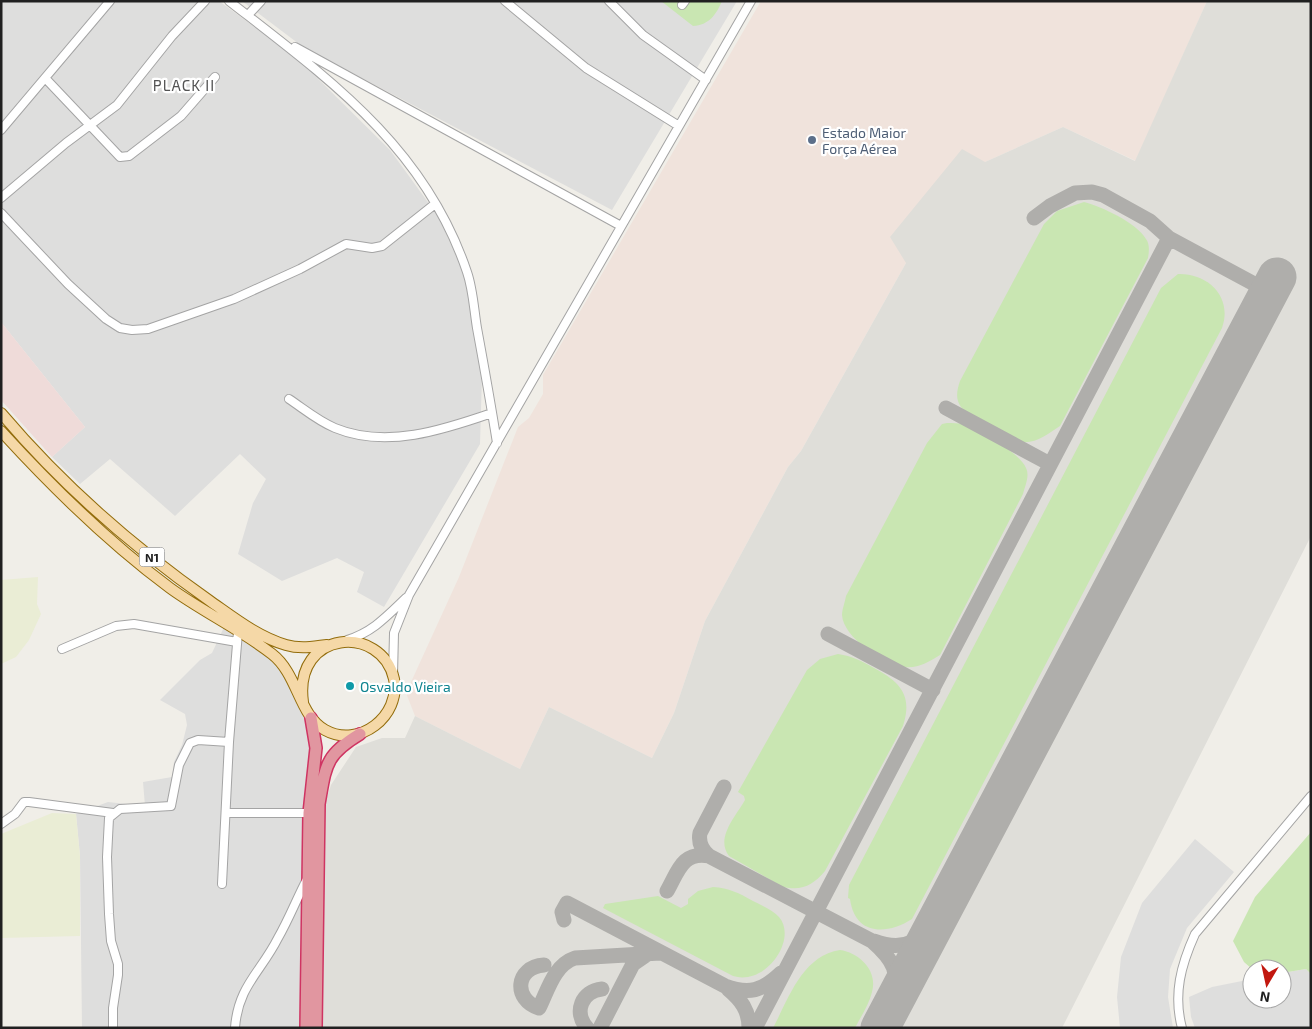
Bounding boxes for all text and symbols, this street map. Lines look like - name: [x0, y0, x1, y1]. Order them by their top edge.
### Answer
- district label: PLACK II: [153, 76, 215, 94]
- place label: Estado Maior Força Aérea: [822, 124, 906, 158]
- marker: Estado Maior Força Aérea: [806, 134, 818, 146]
- road number: N1: [140, 548, 164, 566]
- place label: Osvaldo Vieira: [360, 678, 451, 695]
- marker: Osvaldo Vieira: [344, 680, 356, 692]
- north arrow: [1242, 959, 1292, 1009]
- text: N: [1259, 988, 1271, 1007]

